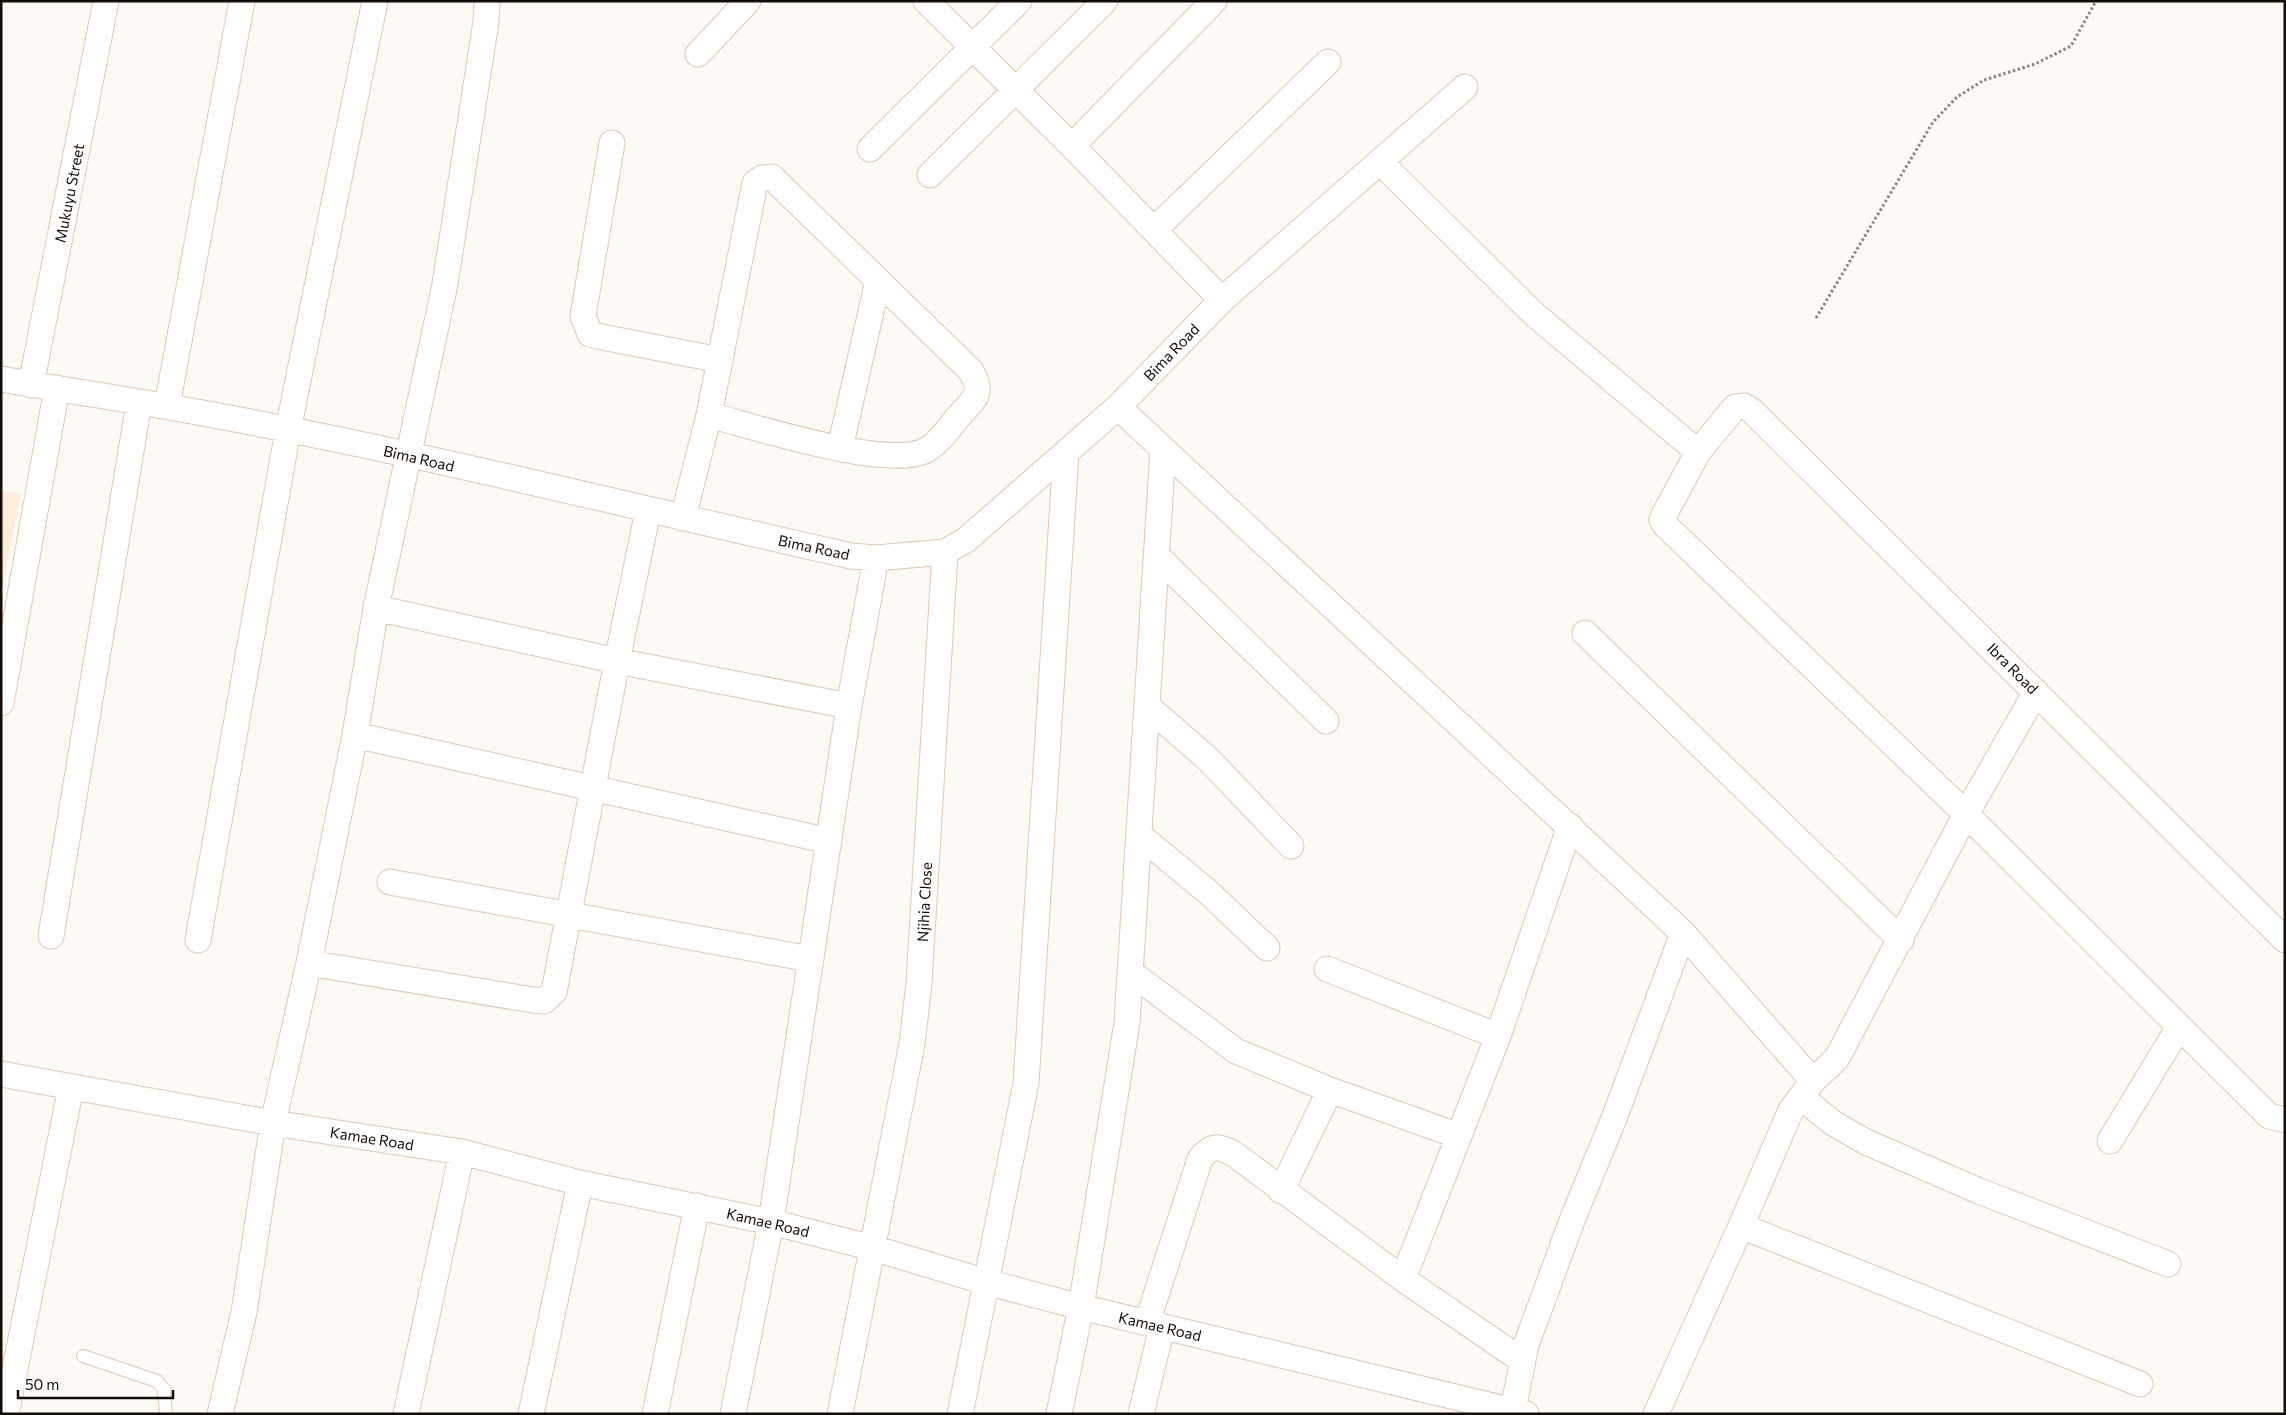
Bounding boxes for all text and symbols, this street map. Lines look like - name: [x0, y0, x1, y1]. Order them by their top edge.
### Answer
- street label: Mukuyu Street: [51, 142, 87, 244]
- street label: Bima Road: [1139, 320, 1203, 384]
- street label: Bima Road: [382, 441, 456, 475]
- street label: Bima Road: [777, 531, 851, 563]
- street label: Ibra Road: [1984, 639, 2042, 697]
- street label: Njihia Close: [913, 862, 935, 942]
- street label: Kamae Road: [329, 1122, 415, 1154]
- street label: Kamae Road: [725, 1204, 811, 1240]
- street label: Kamae Road: [1117, 1308, 1203, 1344]
- scale bar: [18, 1368, 172, 1400]
- text: 50 m: [25, 1375, 59, 1393]

